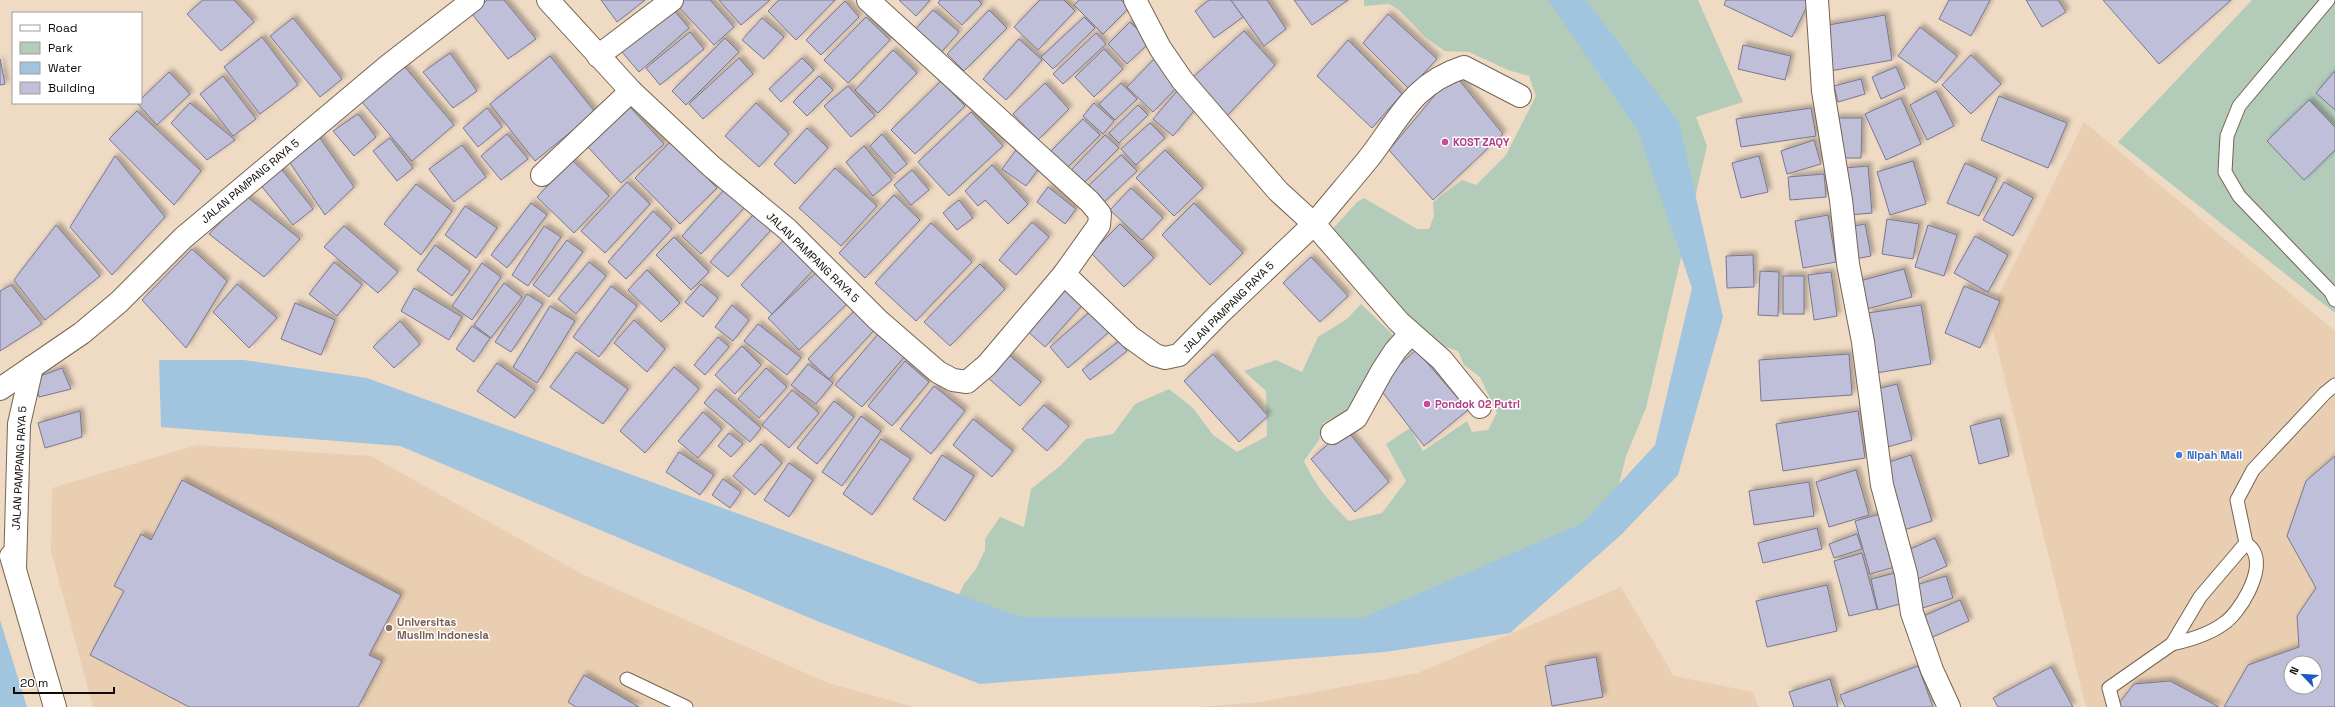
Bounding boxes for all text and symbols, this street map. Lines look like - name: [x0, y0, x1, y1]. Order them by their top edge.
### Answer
- legend: [12, 12, 142, 104]
- text: Road: [48, 20, 77, 36]
- text: Park: [48, 40, 73, 56]
- text: Water: [48, 60, 82, 76]
- text: Building: [48, 80, 95, 96]
- place label: KOST ZAQY: [1453, 135, 1510, 149]
- street label: JALAN PAMPANG RAYA 5: [198, 136, 302, 226]
- marker: KOST ZAQY: [1440, 137, 1450, 147]
- street label: JALAN PAMPANG RAYA 5: [764, 209, 863, 305]
- street label: JALAN PAMPANG RAYA 5: [1179, 258, 1277, 356]
- place label: Pondok 02 Putri: [1435, 397, 1520, 411]
- marker: Pondok 02 Putri: [1422, 399, 1432, 409]
- street label: JALAN PAMPANG RAYA 5: [9, 405, 29, 530]
- place label: Nipah Mall: [2187, 448, 2242, 462]
- marker: Nipah Mall: [2174, 450, 2184, 460]
- place label: Universitas Muslim Indonesia: [397, 615, 490, 642]
- marker: Universitas Muslim Indonesia: [384, 623, 394, 633]
- north arrow: [2283, 655, 2323, 695]
- text: N: [2286, 664, 2302, 677]
- scale bar: [14, 669, 114, 695]
- text: 20 m: [20, 675, 48, 691]

